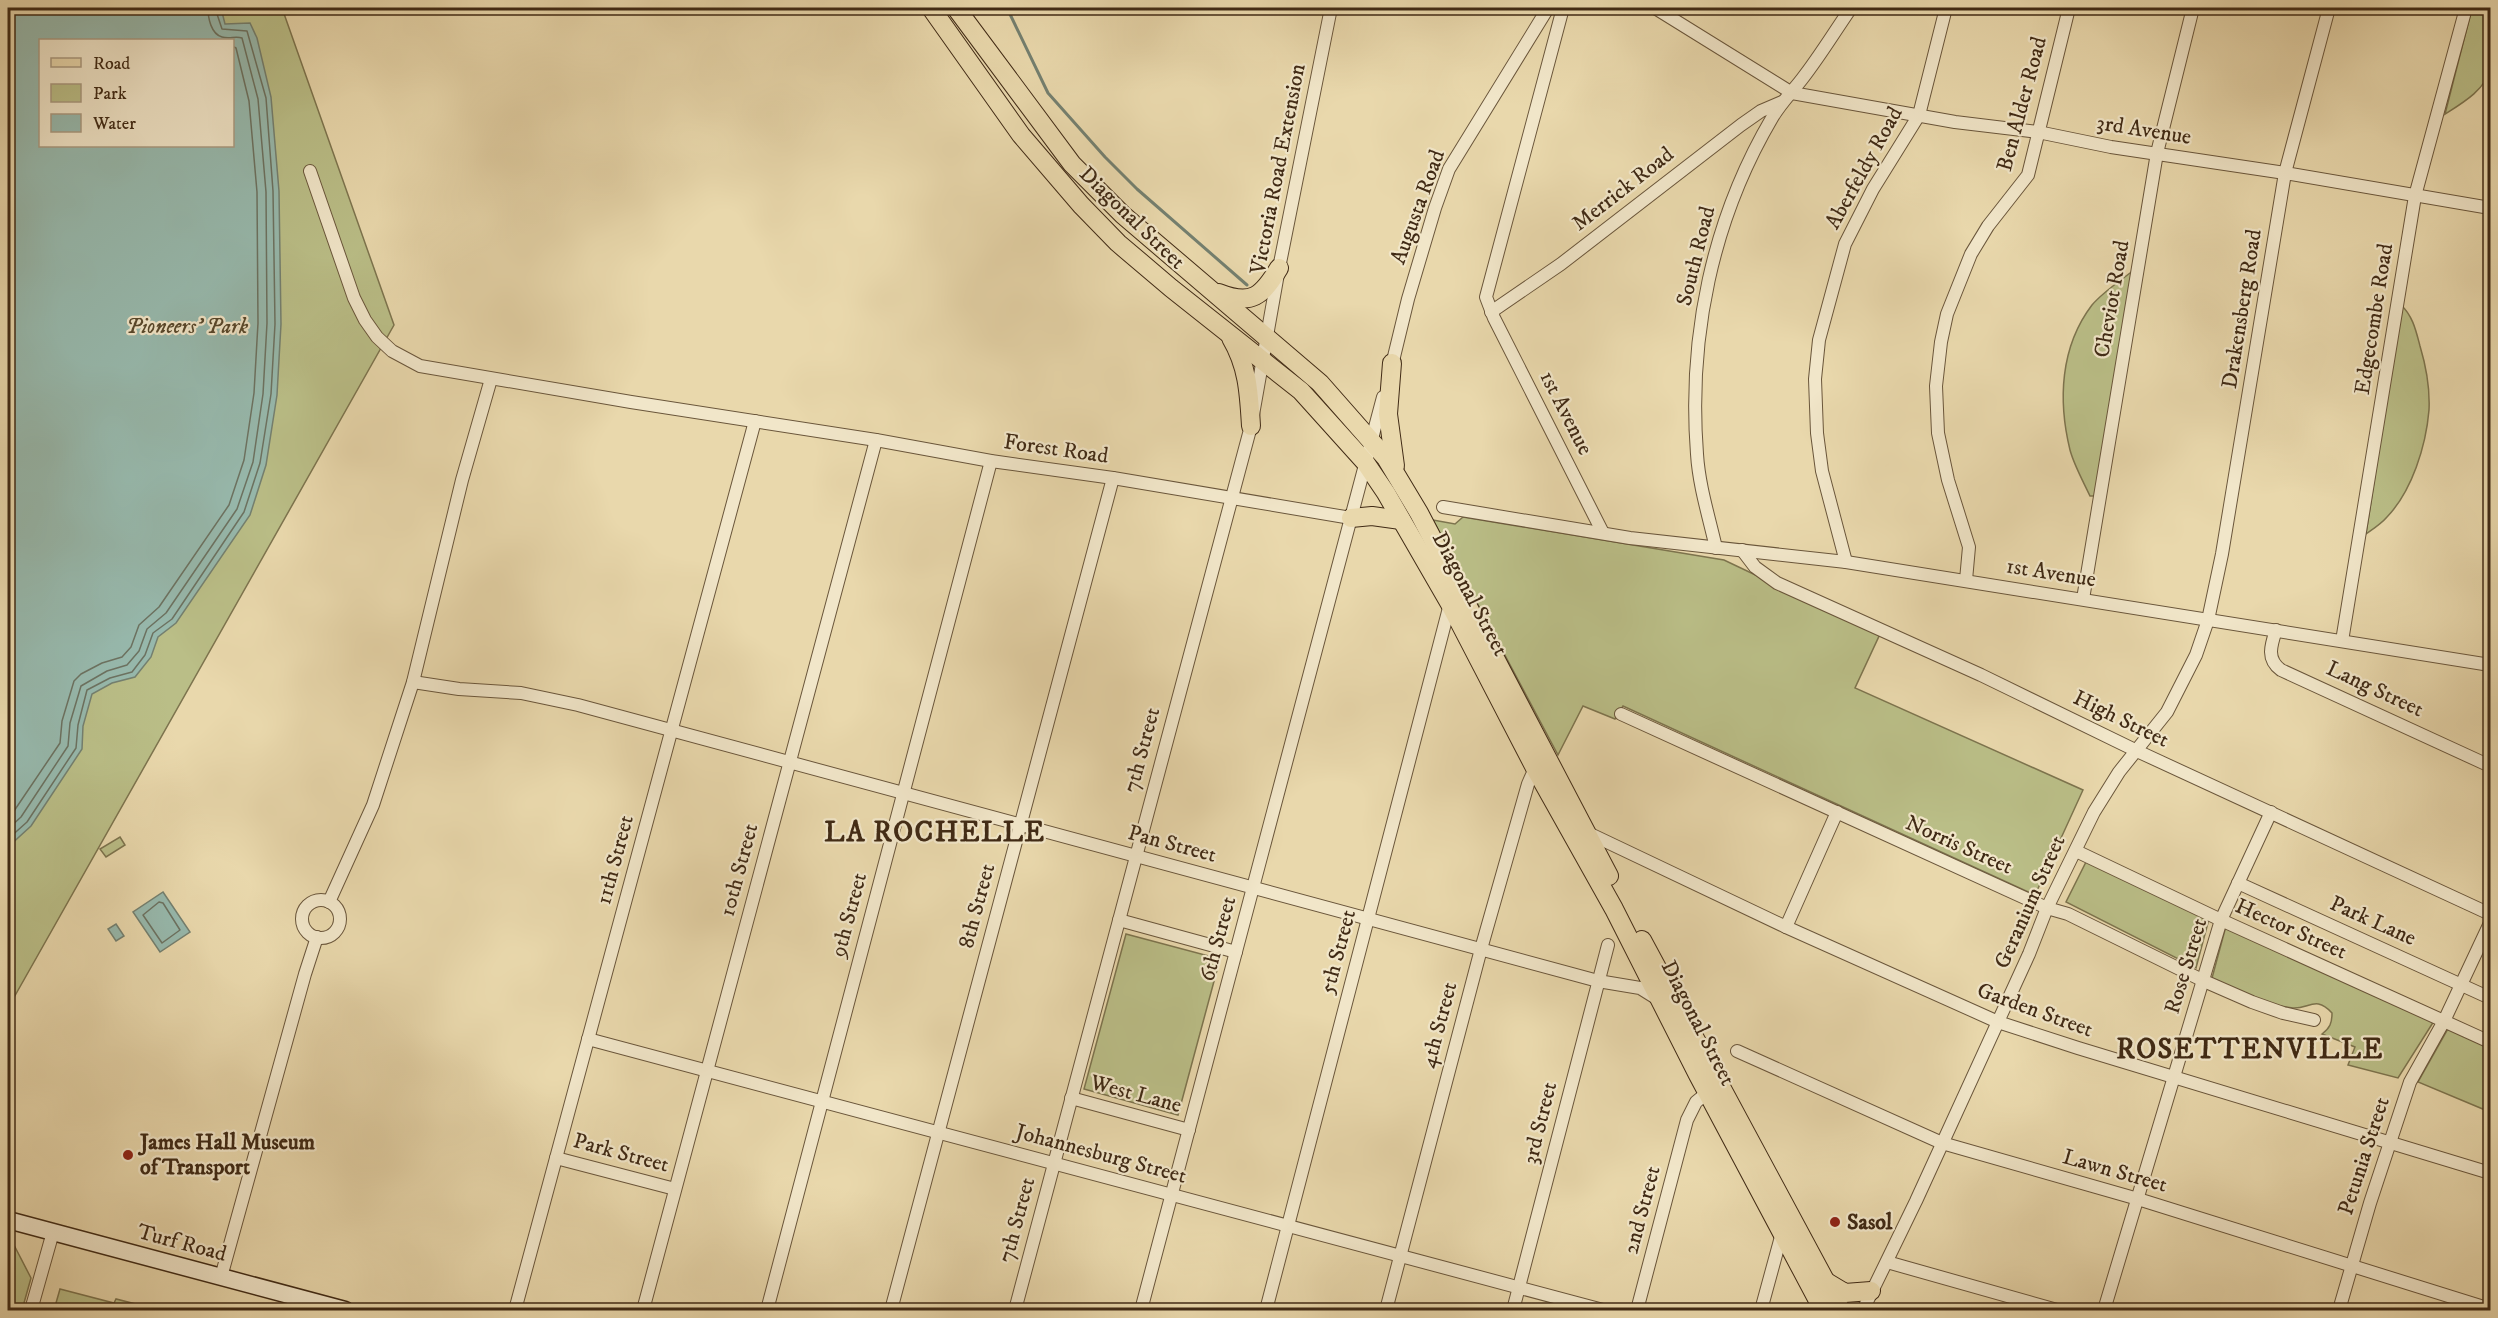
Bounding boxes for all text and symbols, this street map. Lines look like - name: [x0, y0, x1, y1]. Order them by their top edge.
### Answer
- street label: Ben Alder Road: [1991, 34, 2053, 174]
- legend: [39, 39, 234, 147]
- text: Road: [93, 53, 130, 75]
- street label: Victoria Road Extension: [1244, 61, 1312, 278]
- text: Park: [93, 83, 127, 105]
- street label: Aberfeldy Road: [1819, 102, 1909, 234]
- street label: 3rd Avenue: [2095, 109, 2193, 151]
- text: Water: [92, 113, 136, 135]
- street label: Merrick Road: [1567, 141, 1679, 237]
- street label: Augusta Road: [1385, 146, 1451, 268]
- street label: Diagonal Street: [1073, 161, 1191, 275]
- street label: South Road: [1671, 203, 1721, 309]
- street label: Drakensberg Road: [2216, 227, 2268, 391]
- street label: Cheviot Road: [2088, 238, 2136, 360]
- street label: Edgecombe Road: [2349, 241, 2399, 397]
- park label: Pioneers' Park: [126, 313, 249, 340]
- street label: 1st Avenue: [1533, 366, 1599, 460]
- street label: Forest Road: [1002, 428, 1110, 470]
- street label: Diagonal Street: [1426, 527, 1514, 661]
- street label: 1st Avenue: [2004, 553, 2098, 593]
- street label: Lang Street: [2322, 655, 2428, 723]
- street label: High Street: [2069, 684, 2173, 754]
- street label: 7th Street: [1118, 705, 1166, 795]
- street label: Norris Street: [1901, 809, 2017, 881]
- street label: 11th Street: [590, 812, 640, 908]
- district label: LA ROCHELLE: [824, 815, 1046, 850]
- street label: Pan Street: [1125, 819, 1219, 869]
- street label: 10th Street: [714, 821, 764, 919]
- street label: Geranium Street: [1989, 831, 2071, 973]
- street label: 8th Street: [953, 861, 1001, 951]
- street label: 9th Street: [825, 870, 873, 961]
- street label: Park Lane: [2326, 890, 2420, 952]
- street label: Hector Street: [2231, 892, 2351, 966]
- street label: 6th Street: [1194, 894, 1242, 984]
- street label: 5th Street: [1314, 907, 1362, 997]
- street label: Rose Street: [2159, 915, 2213, 1017]
- street label: Diagonal Street: [1655, 956, 1741, 1090]
- street label: Garden Street: [1973, 977, 2097, 1043]
- street label: 4th Street: [1415, 979, 1463, 1071]
- district label: ROSETTENVILLE: [2116, 1032, 2384, 1067]
- street label: West Lane: [1087, 1069, 1184, 1119]
- street label: 3rd Street: [1517, 1079, 1563, 1167]
- street label: Petunia Street: [2332, 1094, 2396, 1218]
- street label: Johannesburg Street: [1011, 1118, 1189, 1190]
- street label: Park Street: [570, 1127, 672, 1179]
- place label: James Hall Museum of Transport: [137, 1129, 316, 1181]
- street label: Lawn Street: [2060, 1143, 2170, 1199]
- marker: James Hall Museum of Transport: [121, 1148, 135, 1162]
- street label: 2nd Street: [1617, 1163, 1667, 1257]
- street label: 7th Street: [993, 1175, 1041, 1265]
- place label: Sasol: [1847, 1209, 1893, 1236]
- marker: Sasol: [1828, 1215, 1842, 1229]
- street label: Turf Road: [134, 1218, 230, 1268]

